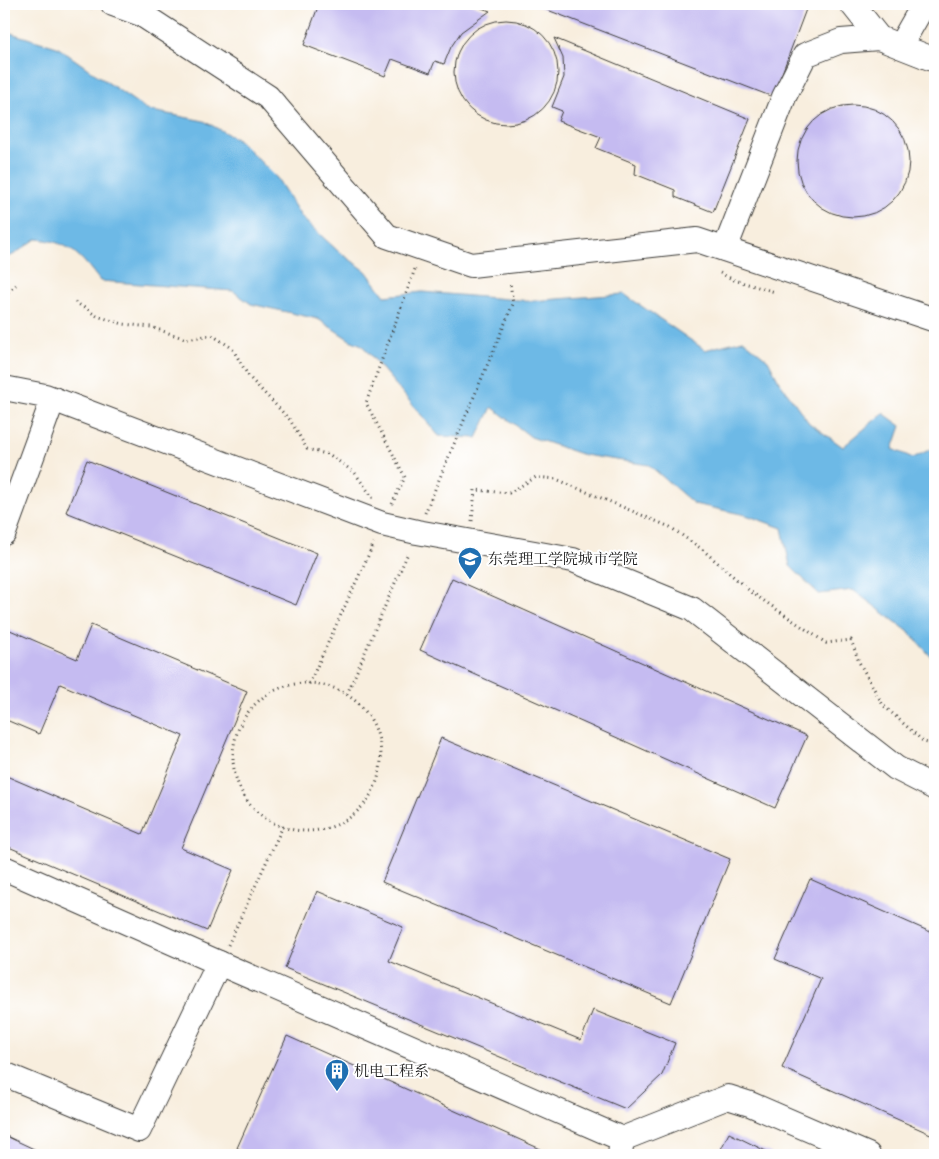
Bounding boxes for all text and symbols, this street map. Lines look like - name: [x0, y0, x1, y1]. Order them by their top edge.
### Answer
- school or university icon: 东莞理工学院城市学院: [457, 546, 483, 580]
- place label: 东莞理工学院城市学院: [488, 550, 638, 571]
- building icon: 机电工程系: [324, 1058, 350, 1092]
- place label: 机电工程系: [354, 1062, 429, 1083]

